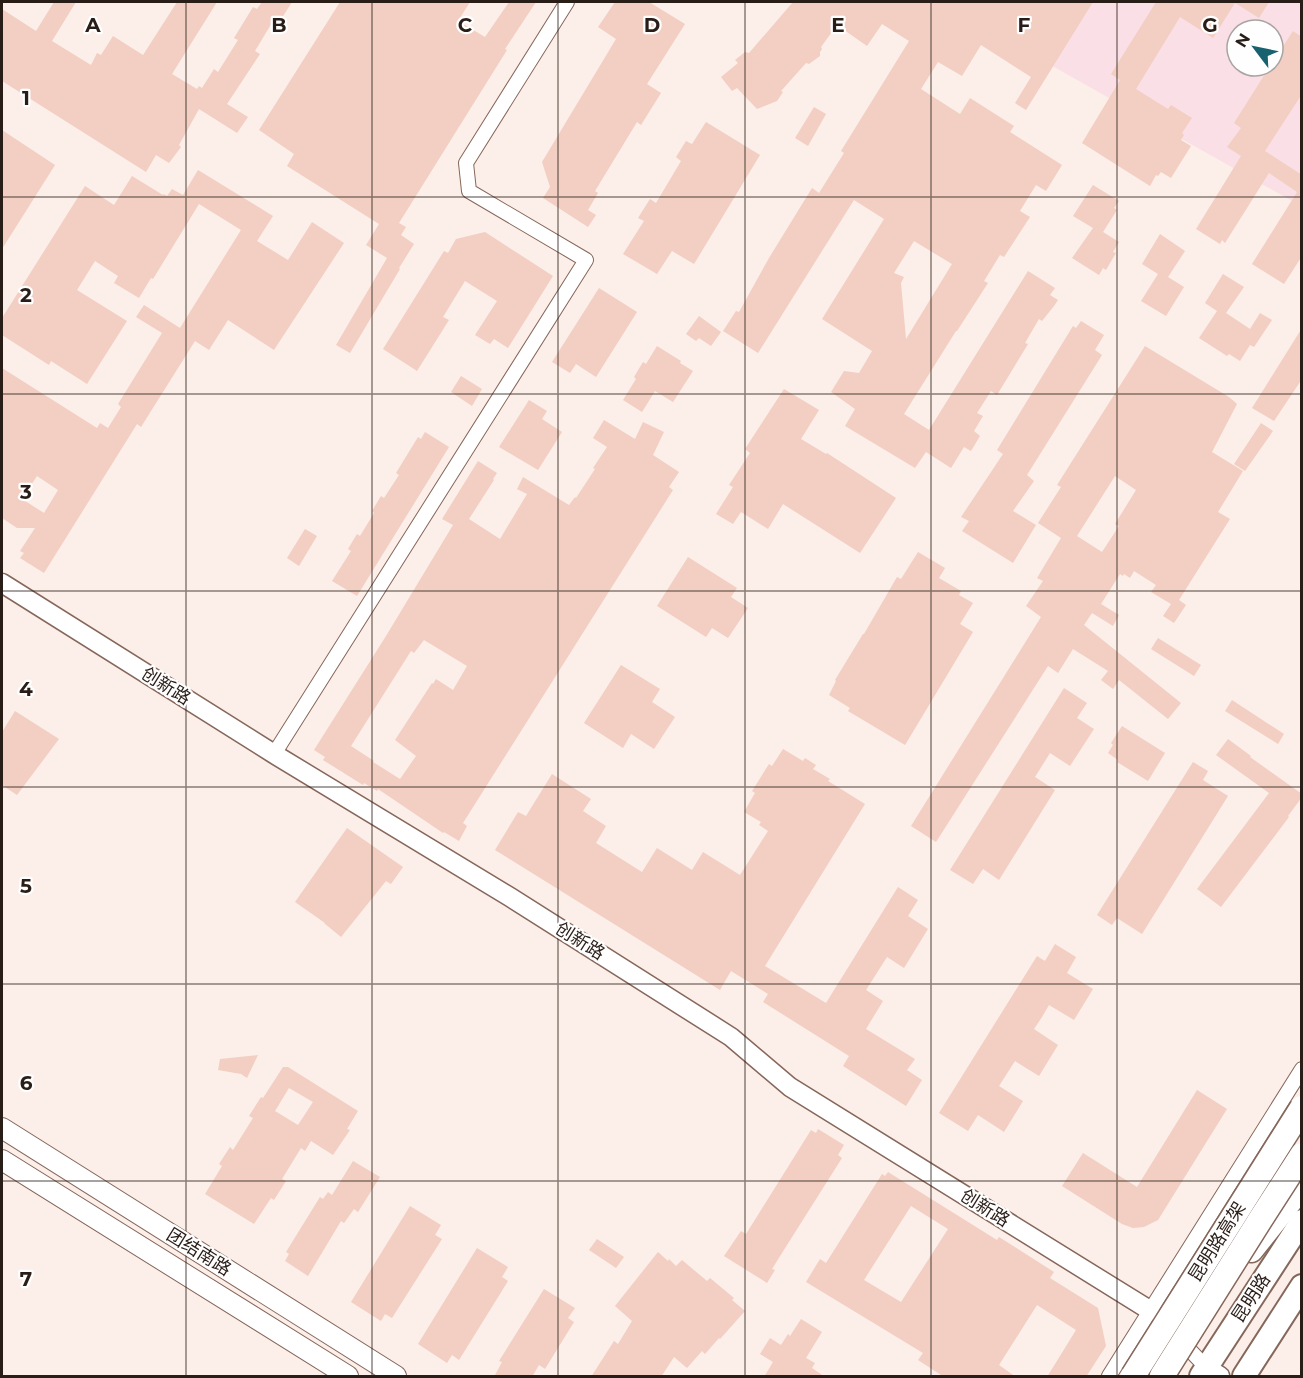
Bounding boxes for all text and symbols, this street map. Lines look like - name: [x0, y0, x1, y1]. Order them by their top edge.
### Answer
- text: A: [84, 13, 101, 37]
- text: B: [271, 13, 287, 37]
- text: C: [458, 13, 473, 37]
- text: D: [644, 13, 660, 37]
- text: E: [831, 13, 845, 37]
- text: F: [1018, 13, 1031, 37]
- text: G: [1202, 13, 1218, 37]
- north arrow: [1225, 18, 1285, 78]
- text: N: [1231, 30, 1254, 51]
- text: 1: [22, 86, 30, 110]
- text: 2: [20, 283, 32, 307]
- text: 3: [19, 480, 32, 504]
- street label: 创新路: [137, 662, 195, 710]
- text: 4: [19, 677, 33, 701]
- text: 5: [20, 874, 32, 898]
- street label: 创新路: [551, 917, 609, 965]
- text: 6: [20, 1071, 33, 1095]
- street label: 创新路: [956, 1184, 1014, 1232]
- street label: 昆明路高架: [1184, 1198, 1250, 1286]
- street label: 团结南路: [163, 1224, 235, 1280]
- text: 7: [20, 1267, 32, 1291]
- street label: 昆明路: [1227, 1269, 1275, 1327]

